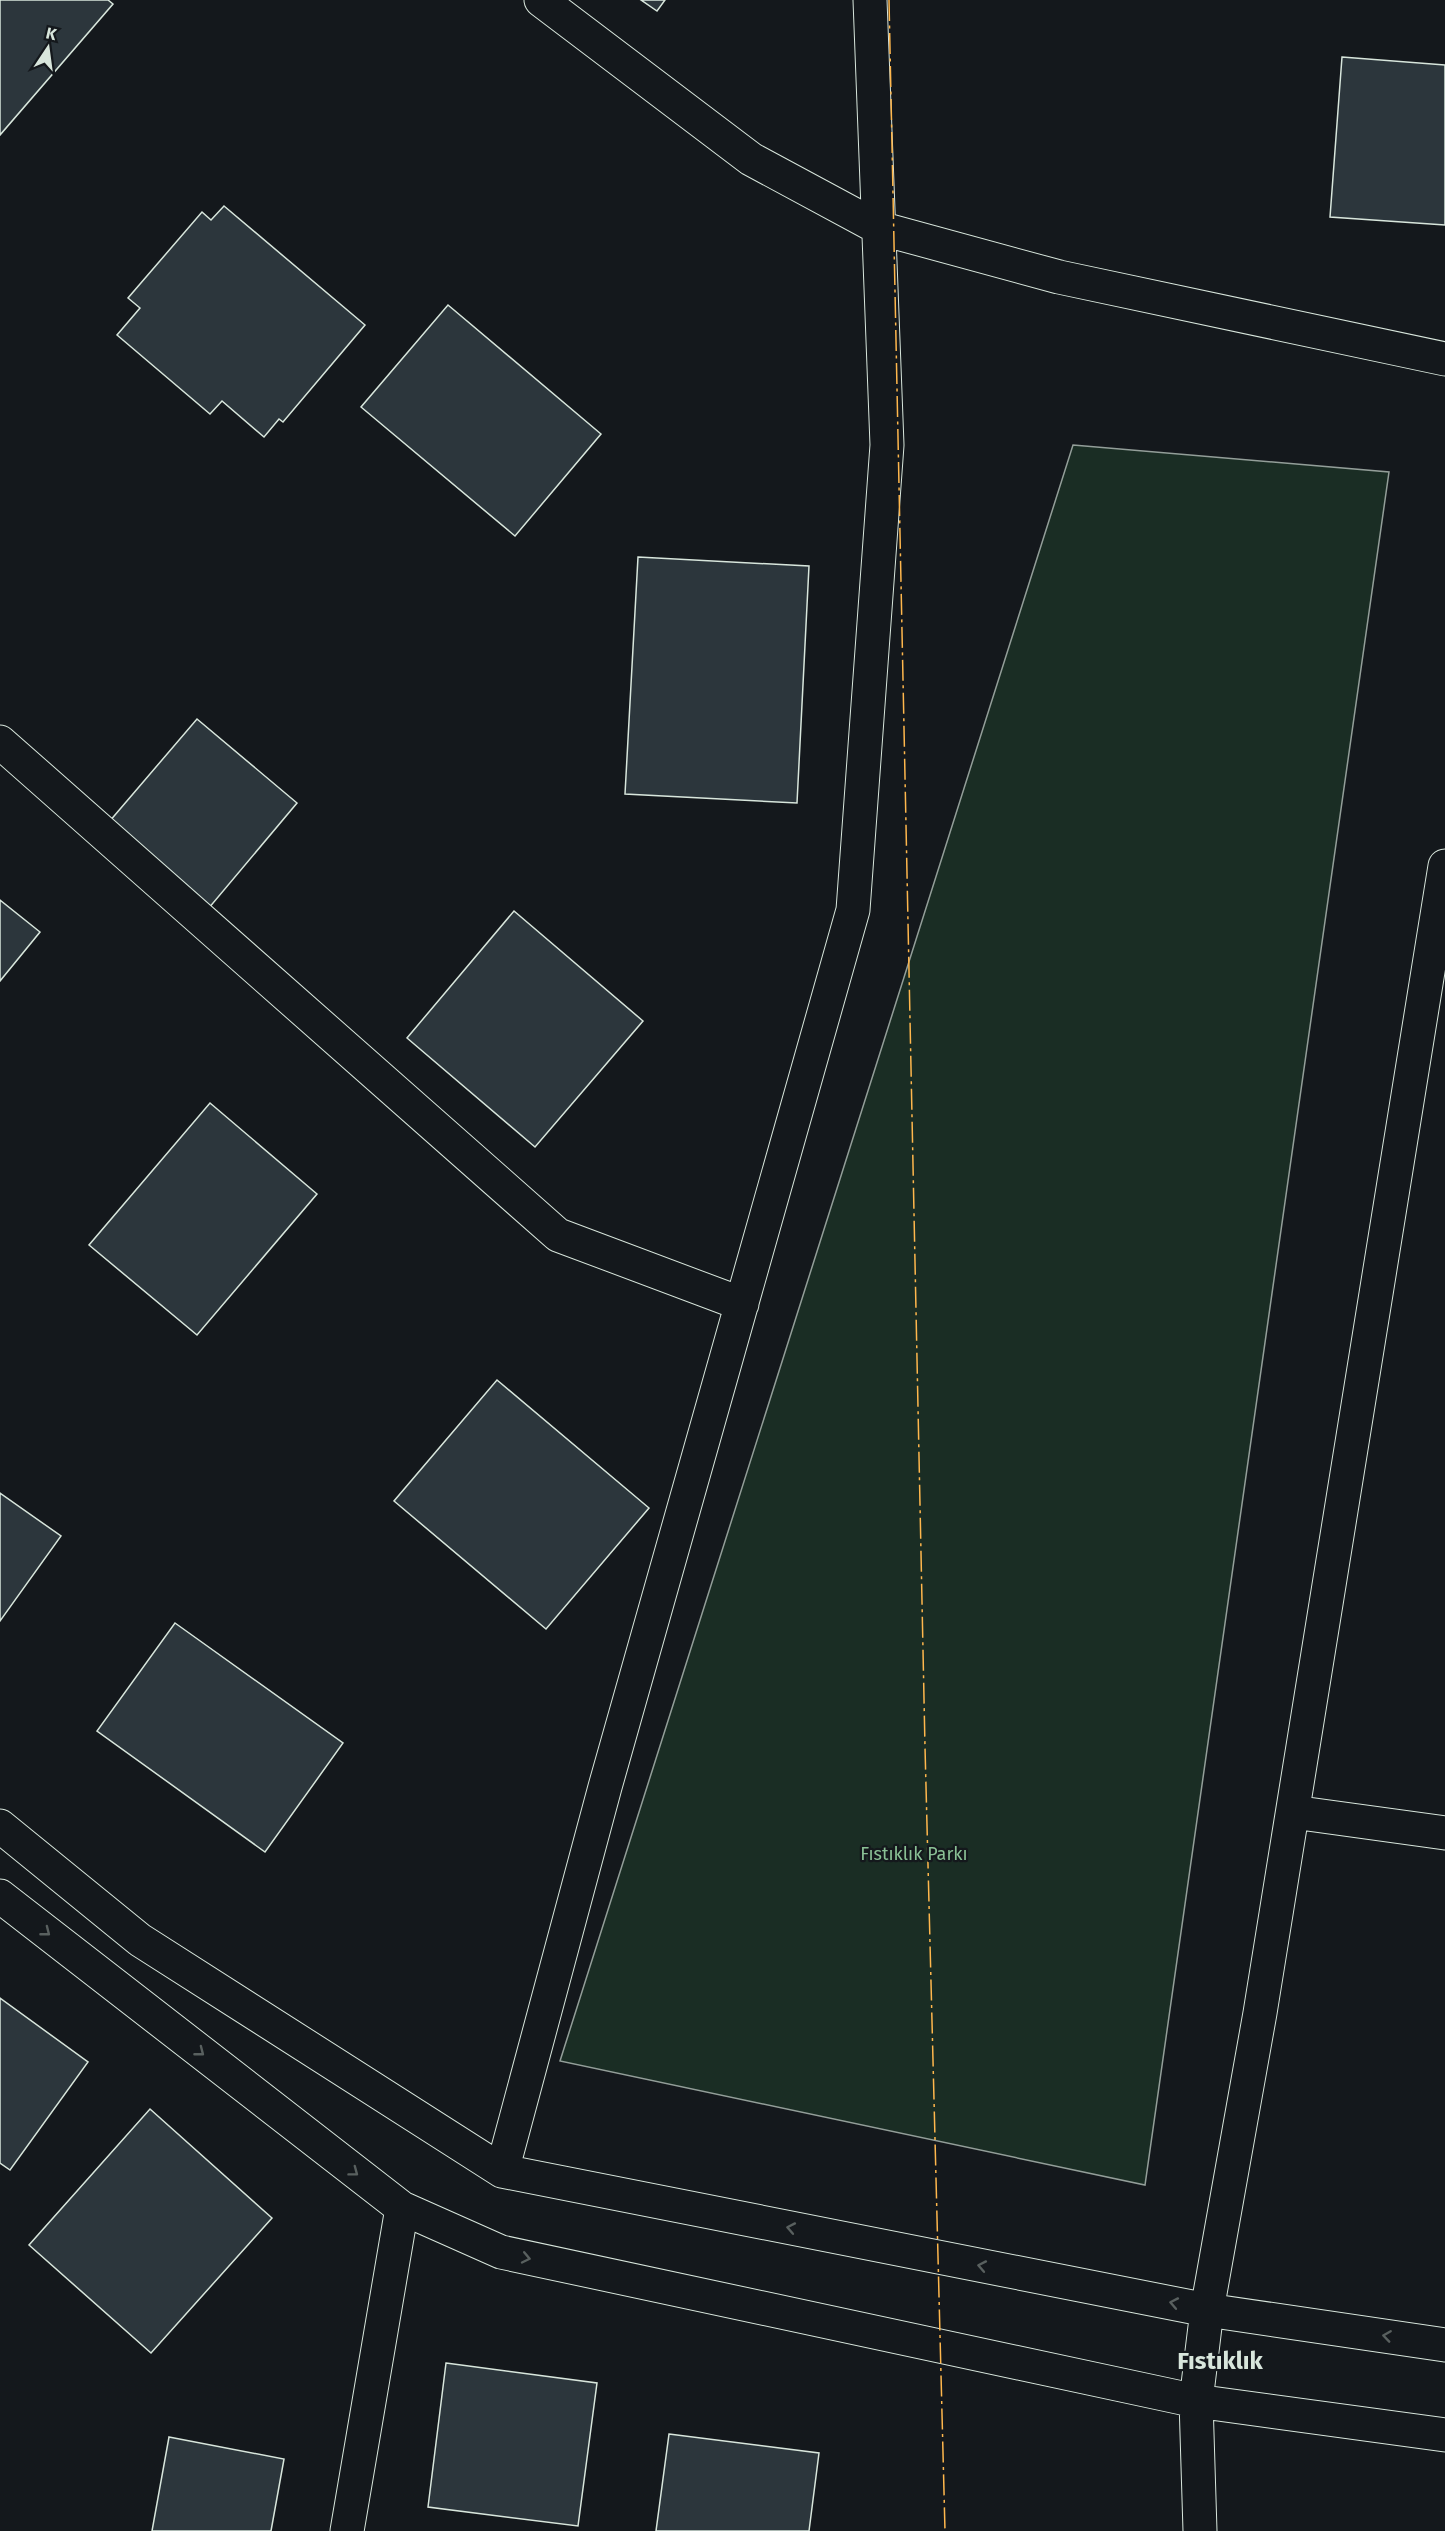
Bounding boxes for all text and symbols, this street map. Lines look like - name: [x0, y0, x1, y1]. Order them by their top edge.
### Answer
- north arrow: [18, 18, 78, 78]
- text: K: [44, 23, 59, 44]
- park label: Fıstıklık Parkı: [860, 1843, 968, 1865]
- one-way arrow: [39, 1924, 50, 1935]
- one-way arrow: [193, 2045, 204, 2056]
- one-way arrow: [347, 2164, 358, 2175]
- one-way arrow: [786, 2222, 796, 2235]
- one-way arrow: [521, 2251, 531, 2264]
- one-way arrow: [978, 2260, 988, 2273]
- one-way arrow: [1169, 2297, 1179, 2310]
- one-way arrow: [1383, 2331, 1392, 2343]
- district label: Fıstıklık: [1177, 2347, 1264, 2375]

